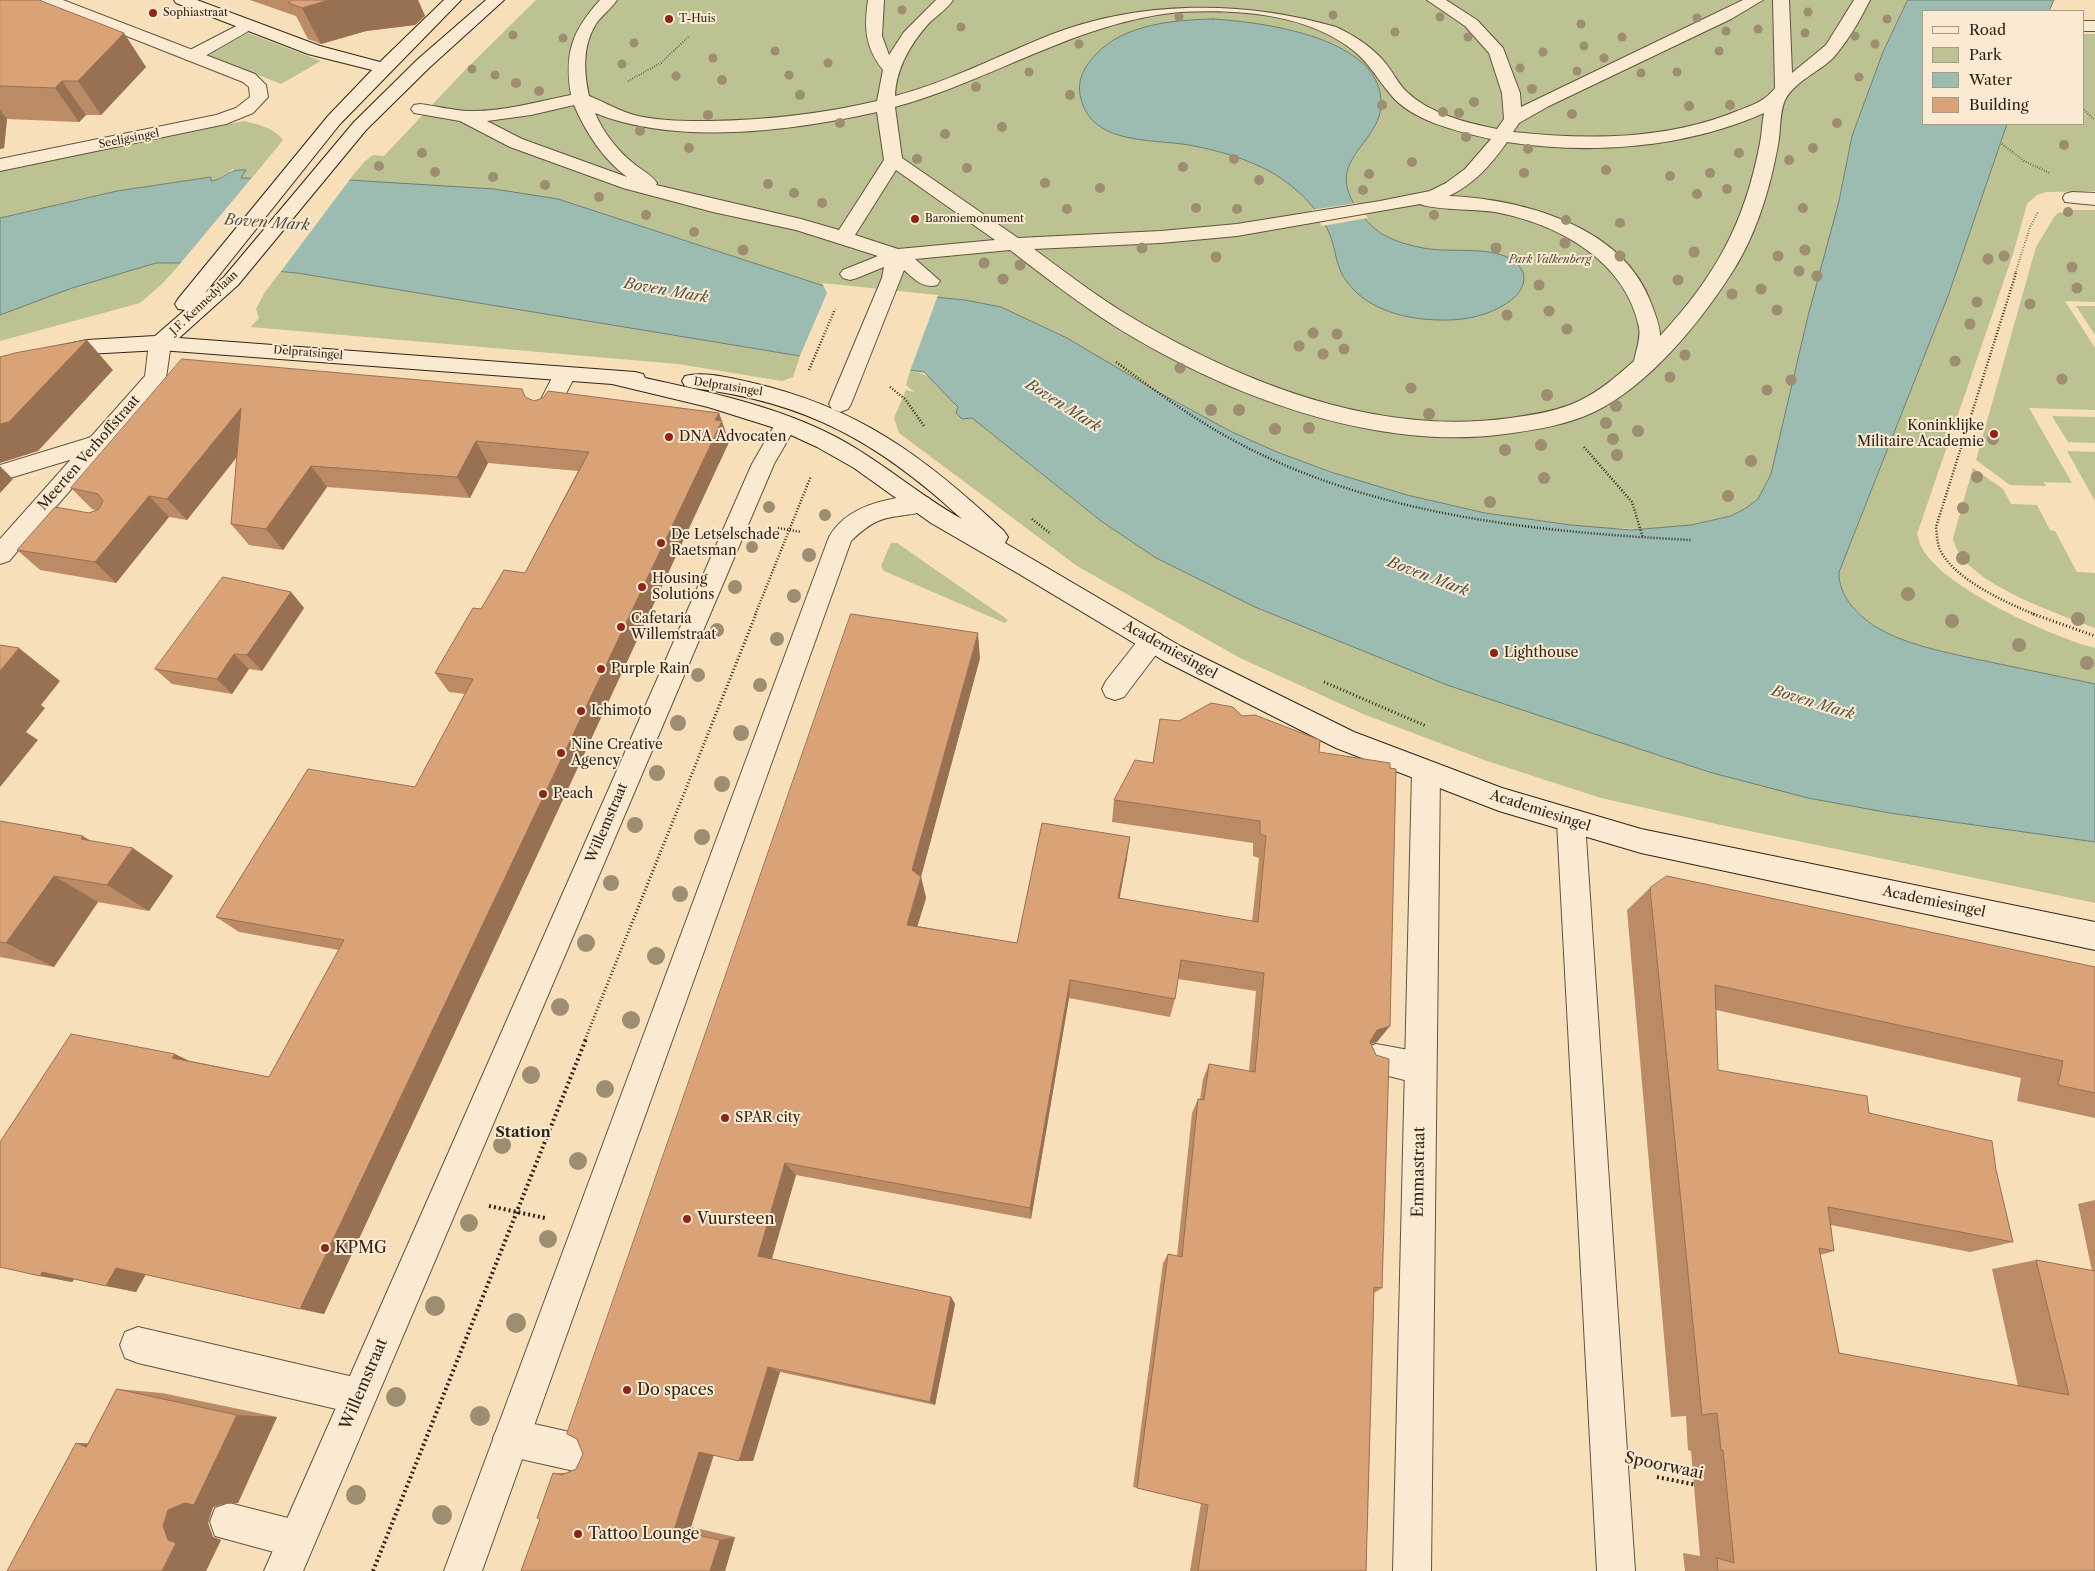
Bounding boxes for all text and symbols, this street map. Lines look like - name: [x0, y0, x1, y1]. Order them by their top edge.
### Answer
- place label: Sophiastraat: [163, 6, 228, 20]
- marker: Sophiastraat: [147, 7, 159, 19]
- legend: [1922, 10, 2085, 125]
- place label: T-Huis: [679, 12, 716, 26]
- marker: T-Huis: [663, 13, 675, 25]
- text: Road: [1969, 20, 2006, 39]
- text: Park: [1969, 45, 2002, 64]
- text: Water: [1969, 70, 2012, 89]
- text: Building: [1969, 95, 2029, 114]
- street label: Seeligsingel: [98, 127, 160, 151]
- water label: Boven Mark: [224, 211, 310, 235]
- place label: Baroniemonument: [925, 212, 1024, 226]
- marker: Baroniemonument: [909, 213, 921, 225]
- park label: Park Valkenberg: [1509, 253, 1591, 267]
- street label: J.F. Kennedylaan: [167, 268, 241, 338]
- water label: Boven Mark: [622, 275, 710, 307]
- street label: Delpratsingel: [273, 343, 343, 363]
- street label: Delpratsingel: [693, 375, 763, 399]
- water label: Boven Mark: [1022, 376, 1104, 436]
- street label: Meerten Verhoffstraat: [35, 392, 143, 514]
- place label: Koninklijke Militaire Academie: [1857, 418, 1984, 451]
- marker: Koninklijke Militaire Academie: [1988, 428, 2000, 440]
- place label: DNA Advocaten: [679, 429, 786, 445]
- marker: DNA Advocaten: [663, 431, 675, 443]
- place label: De Letselschade Raetsman: [671, 527, 780, 560]
- marker: De Letselschade Raetsman: [655, 537, 667, 549]
- water label: Boven Mark: [1385, 553, 1471, 601]
- place label: Housing Solutions: [652, 571, 714, 604]
- marker: Housing Solutions: [636, 581, 648, 593]
- place label: Cafetaria Willemstraat: [631, 611, 716, 644]
- street label: Academiesingel: [1120, 617, 1220, 683]
- marker: Cafetaria Willemstraat: [615, 621, 627, 633]
- place label: Lighthouse: [1504, 645, 1578, 661]
- marker: Lighthouse: [1488, 647, 1500, 659]
- place label: Purple Rain: [611, 661, 690, 677]
- marker: Purple Rain: [595, 663, 607, 675]
- water label: Boven Mark: [1769, 682, 1857, 724]
- place label: Ichimoto: [591, 703, 651, 719]
- marker: Ichimoto: [575, 705, 587, 717]
- place label: Nine Creative Agency: [571, 737, 663, 770]
- marker: Nine Creative Agency: [555, 747, 567, 759]
- street label: Willemstraat: [583, 780, 631, 866]
- place label: Peach: [553, 786, 593, 802]
- street label: Academiesingel: [1488, 787, 1592, 835]
- marker: Peach: [537, 788, 549, 800]
- street label: Academiesingel: [1881, 883, 1987, 921]
- place label: SPAR city: [735, 1110, 801, 1126]
- marker: SPAR city: [719, 1112, 731, 1124]
- district label: Station: [495, 1124, 551, 1142]
- street label: Emmastraat: [1409, 1126, 1429, 1218]
- place label: Vuursteen: [697, 1209, 775, 1229]
- marker: Vuursteen: [681, 1213, 693, 1225]
- place label: KPMG: [335, 1238, 387, 1258]
- marker: KPMG: [319, 1242, 331, 1254]
- street label: Willemstraat: [336, 1335, 392, 1433]
- place label: Do spaces: [637, 1380, 714, 1400]
- marker: Do spaces: [621, 1384, 633, 1396]
- street label: Spoorwaai: [1623, 1448, 1705, 1484]
- place label: Tattoo Lounge: [588, 1524, 700, 1544]
- marker: Tattoo Lounge: [572, 1528, 584, 1540]

